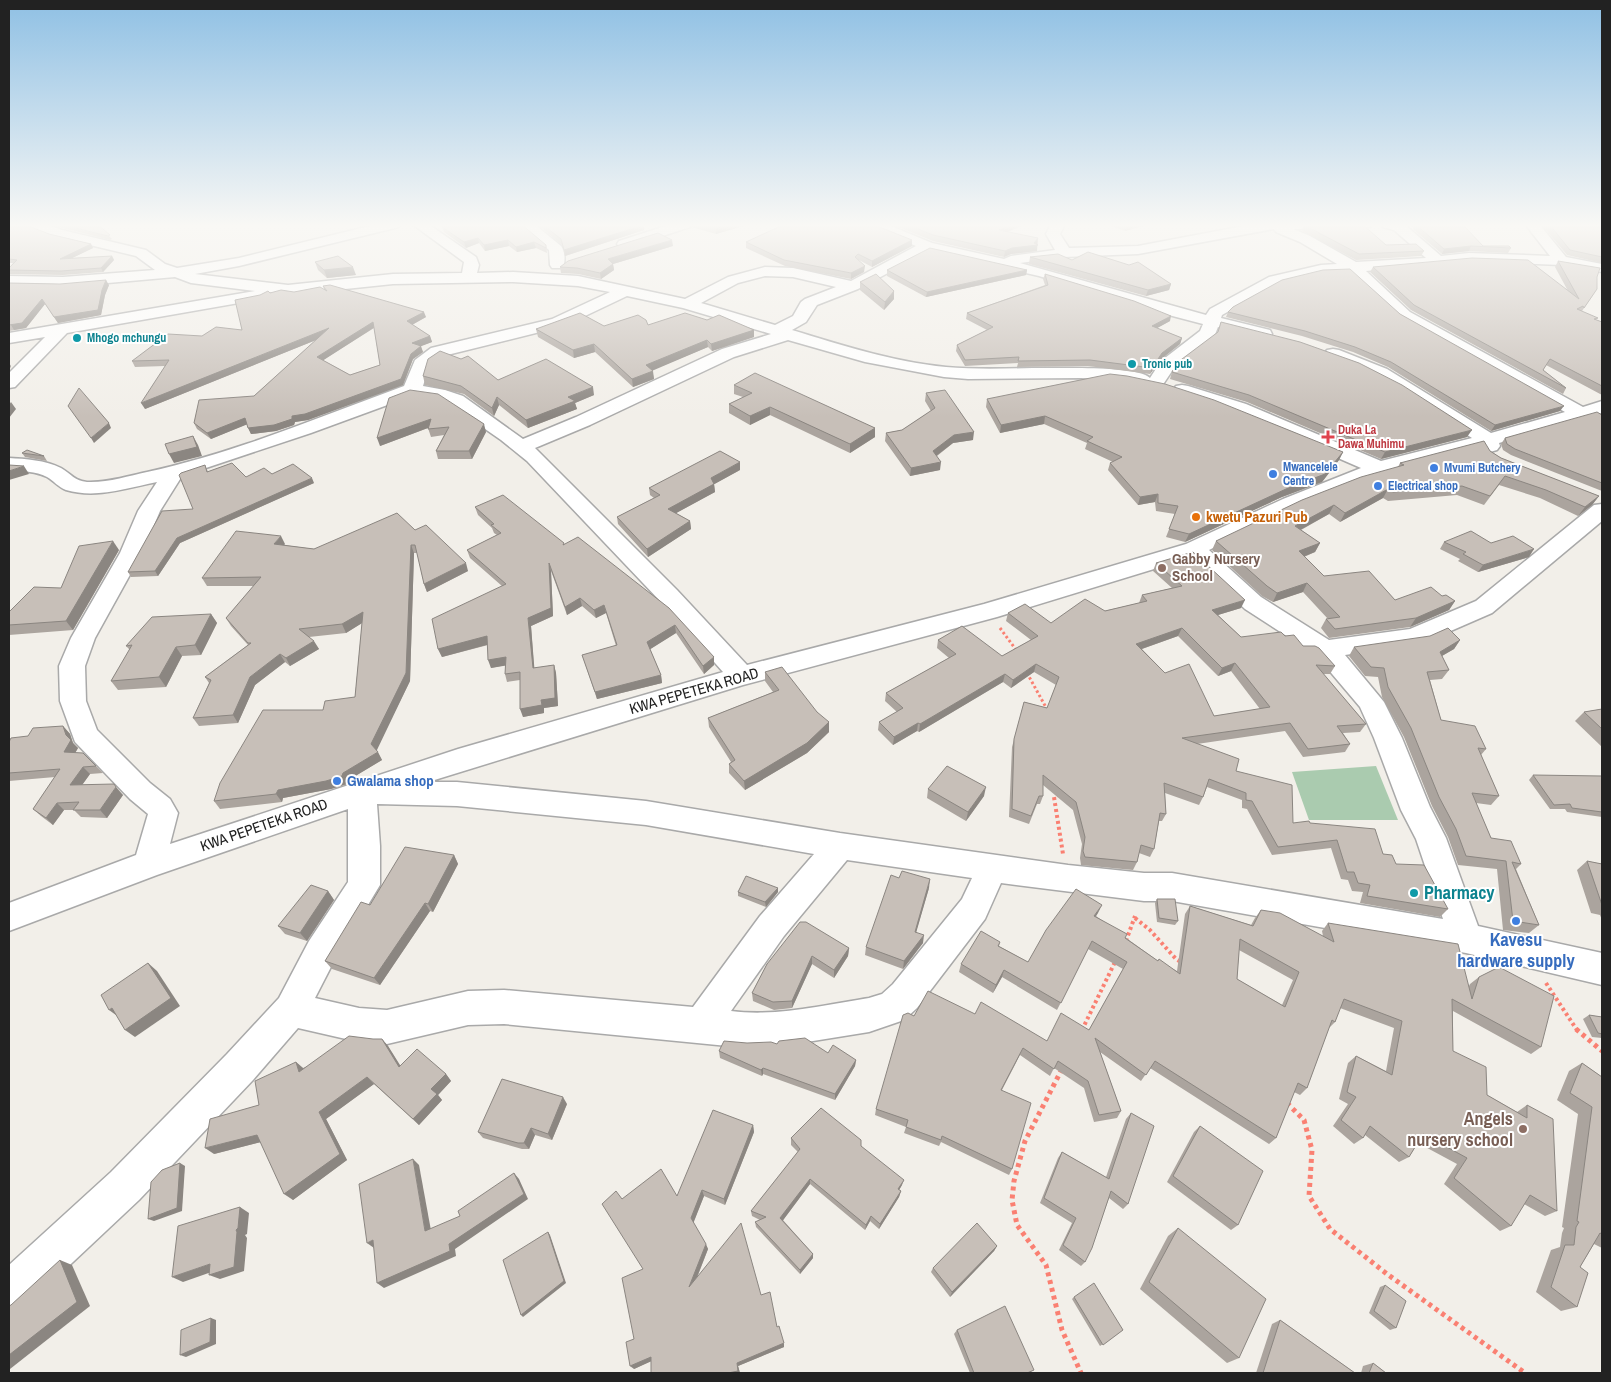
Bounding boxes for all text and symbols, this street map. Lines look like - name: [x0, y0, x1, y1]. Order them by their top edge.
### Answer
- place label: Mhogo mchungu: [87, 330, 166, 346]
- marker: Mhogo mchungu: [71, 332, 83, 344]
- place label: Tronic pub: [1142, 356, 1192, 372]
- marker: Tronic pub: [1126, 358, 1138, 370]
- place label: Duka La Dawa Muhimu: [1338, 422, 1404, 452]
- marker: Duka La Dawa Muhimu: [1322, 431, 1334, 443]
- place label: Mwancelele Centre: [1283, 459, 1338, 489]
- place label: Mvumi Butchery: [1444, 460, 1521, 476]
- marker: Mvumi Butchery: [1428, 462, 1440, 474]
- marker: Mwancelele Centre: [1267, 468, 1279, 480]
- place label: Electrical shop: [1388, 478, 1458, 494]
- marker: Electrical shop: [1372, 480, 1384, 492]
- place label: kwetu Pazuri Pub: [1206, 506, 1308, 527]
- marker: kwetu Pazuri Pub: [1190, 511, 1202, 523]
- place label: Gabby Nursery School: [1172, 548, 1260, 586]
- marker: Gabby Nursery School: [1156, 562, 1168, 574]
- street label: KWA PEPETEKA ROAD: [627, 662, 761, 719]
- place label: Gwalama shop: [347, 770, 434, 791]
- marker: Gwalama shop: [331, 775, 343, 787]
- street label: KWA PEPETEKA ROAD: [197, 793, 331, 856]
- place label: Pharmacy: [1424, 880, 1495, 905]
- marker: Pharmacy: [1408, 887, 1420, 899]
- marker: Kavesu hardware supply: [1510, 915, 1522, 927]
- place label: Kavesu hardware supply: [1457, 927, 1575, 973]
- place label: Angels nursery school: [1407, 1106, 1513, 1152]
- marker: Angels nursery school: [1517, 1123, 1529, 1135]

